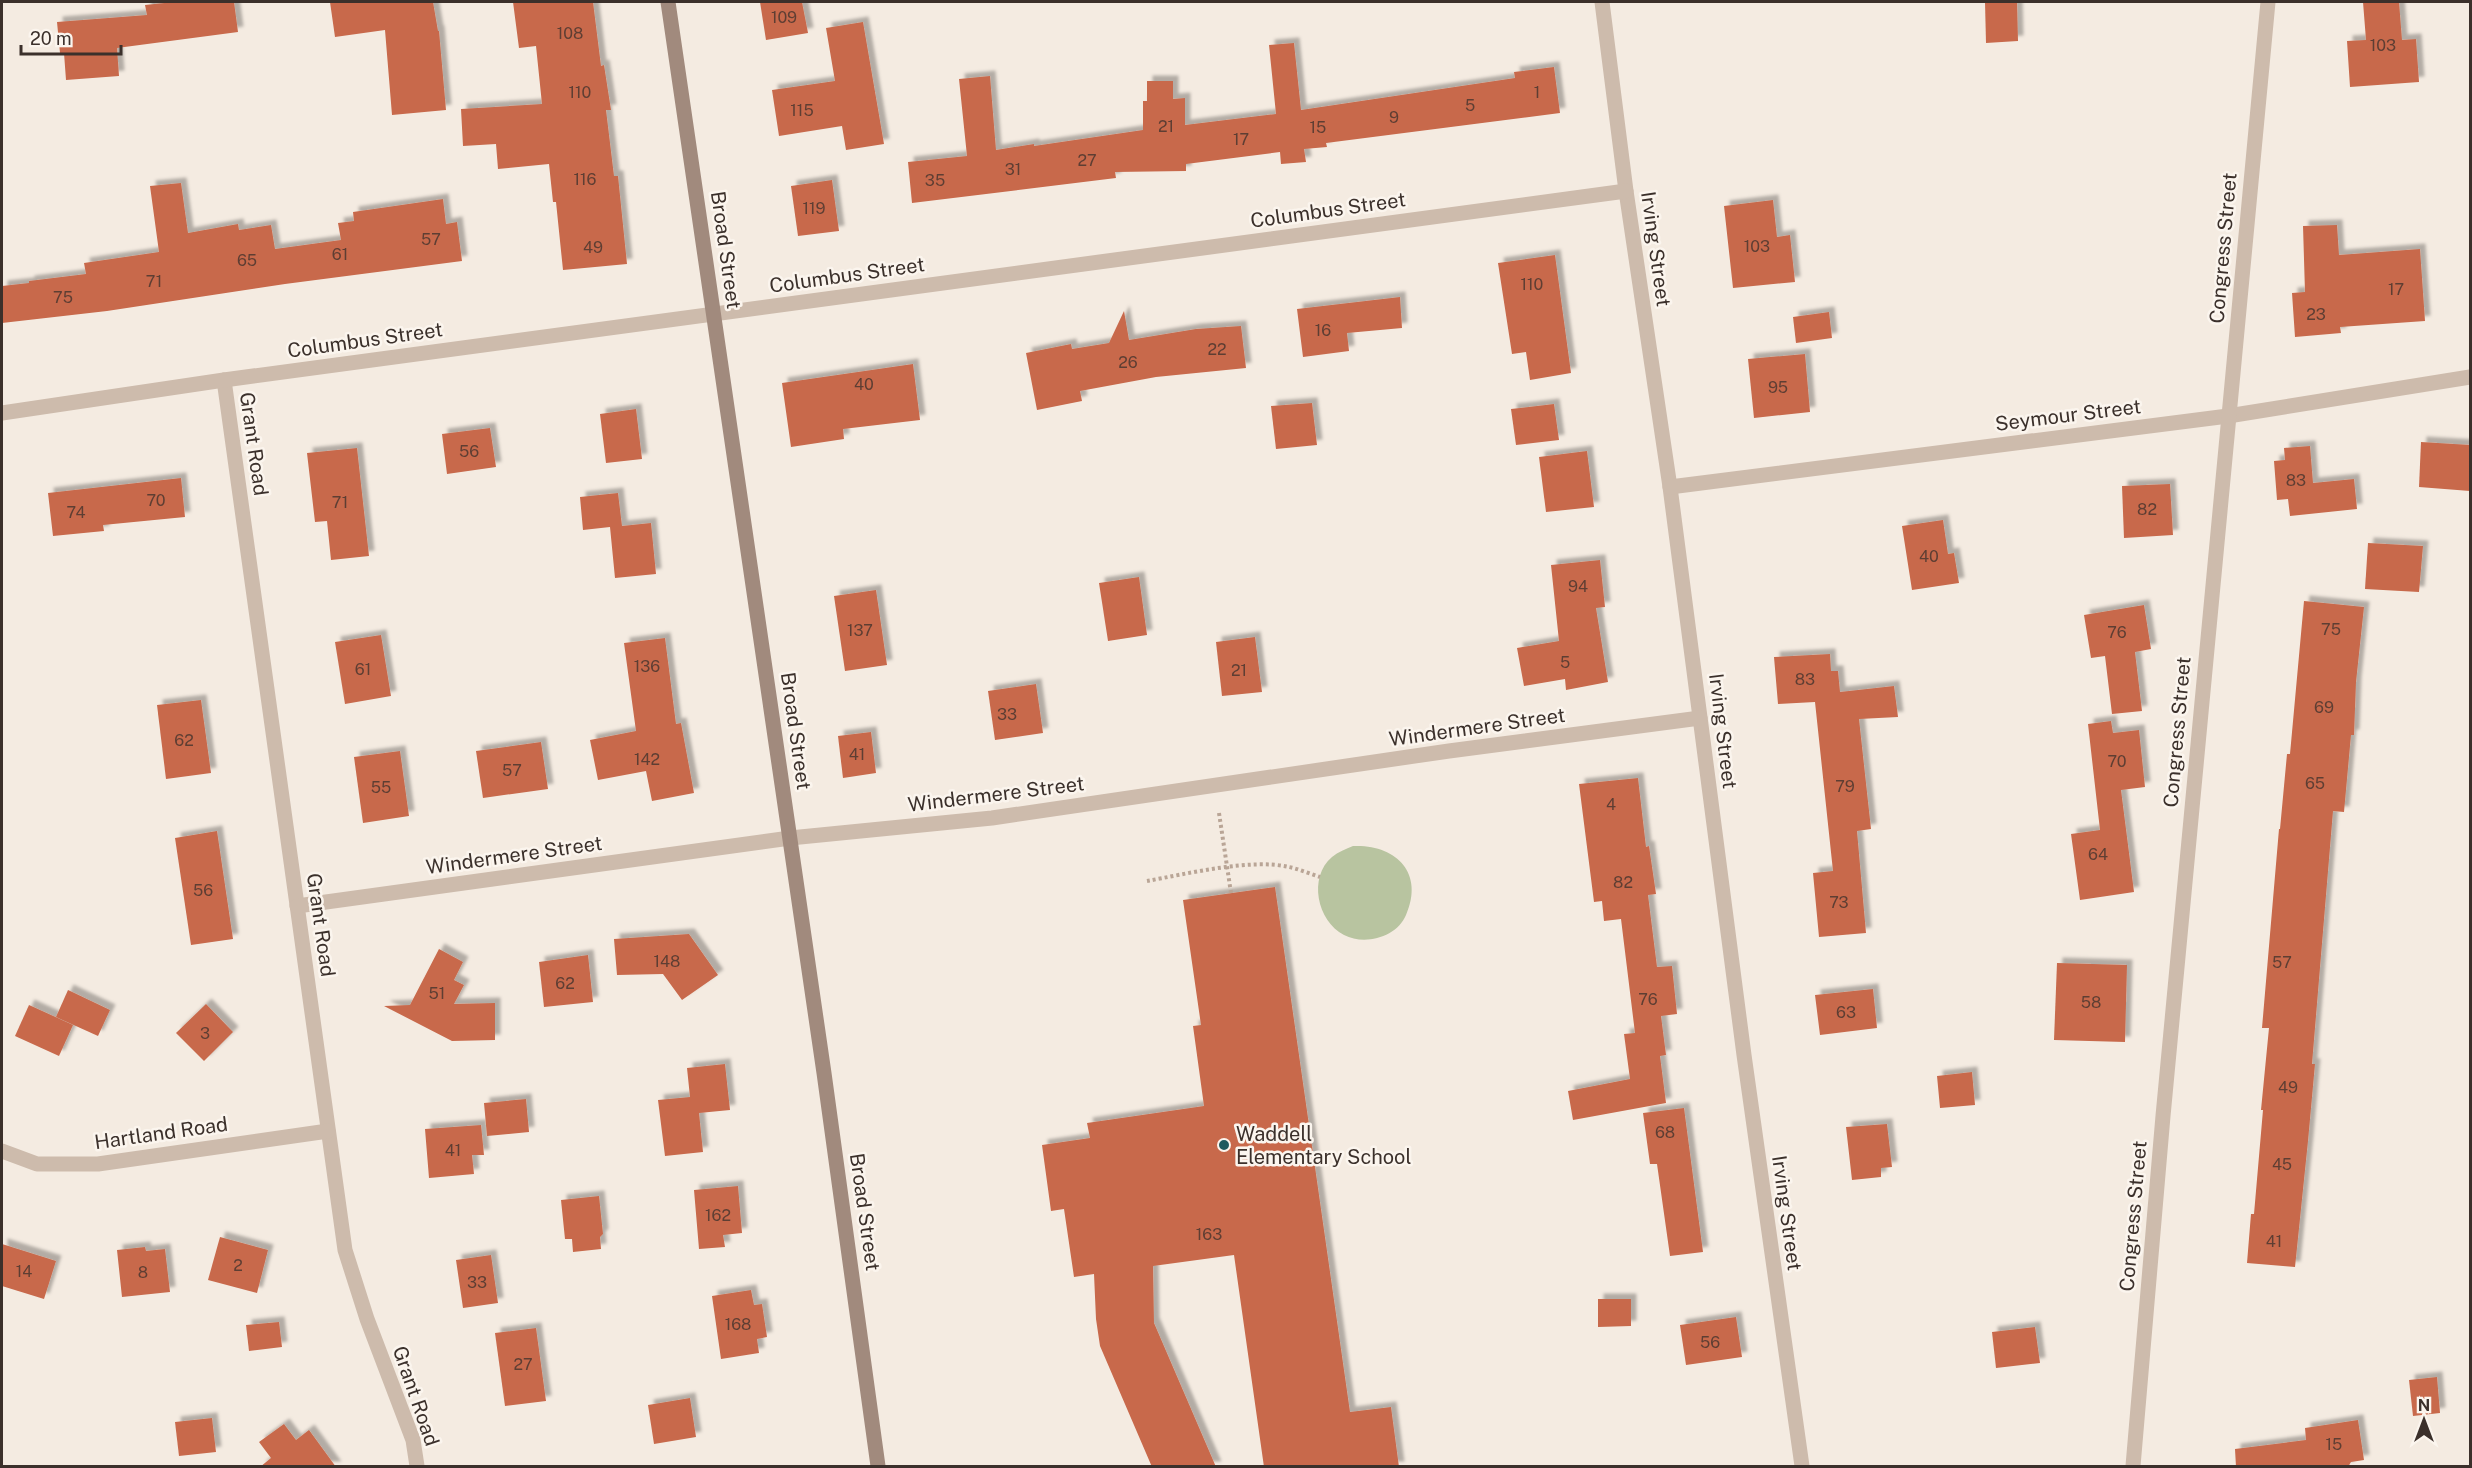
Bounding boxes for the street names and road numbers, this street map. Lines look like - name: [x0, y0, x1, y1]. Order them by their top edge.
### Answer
- street label: Congress Street: [2204, 172, 2242, 324]
- street label: Columbus Street: [1249, 187, 1407, 233]
- street label: Broad Street: [706, 190, 746, 310]
- street label: Irving Street: [1636, 190, 1676, 308]
- street label: Columbus Street: [768, 252, 926, 298]
- street label: Columbus Street: [286, 317, 444, 363]
- street label: Grant Road: [235, 391, 273, 497]
- street label: Seymour Street: [1994, 394, 2142, 436]
- street label: Congress Street: [2158, 656, 2196, 808]
- street label: Broad Street: [776, 671, 816, 791]
- street label: Irving Street: [1704, 672, 1742, 790]
- street label: Windermere Street: [1387, 703, 1567, 751]
- street label: Windermere Street: [906, 771, 1086, 817]
- street label: Windermere Street: [424, 831, 604, 879]
- street label: Grant Road: [302, 872, 340, 978]
- street label: Hartland Road: [93, 1112, 229, 1154]
- street label: Congress Street: [2114, 1140, 2152, 1292]
- street label: Broad Street: [845, 1152, 885, 1272]
- street label: Irving Street: [1767, 1154, 1807, 1272]
- street label: Grant Road: [388, 1343, 444, 1449]

